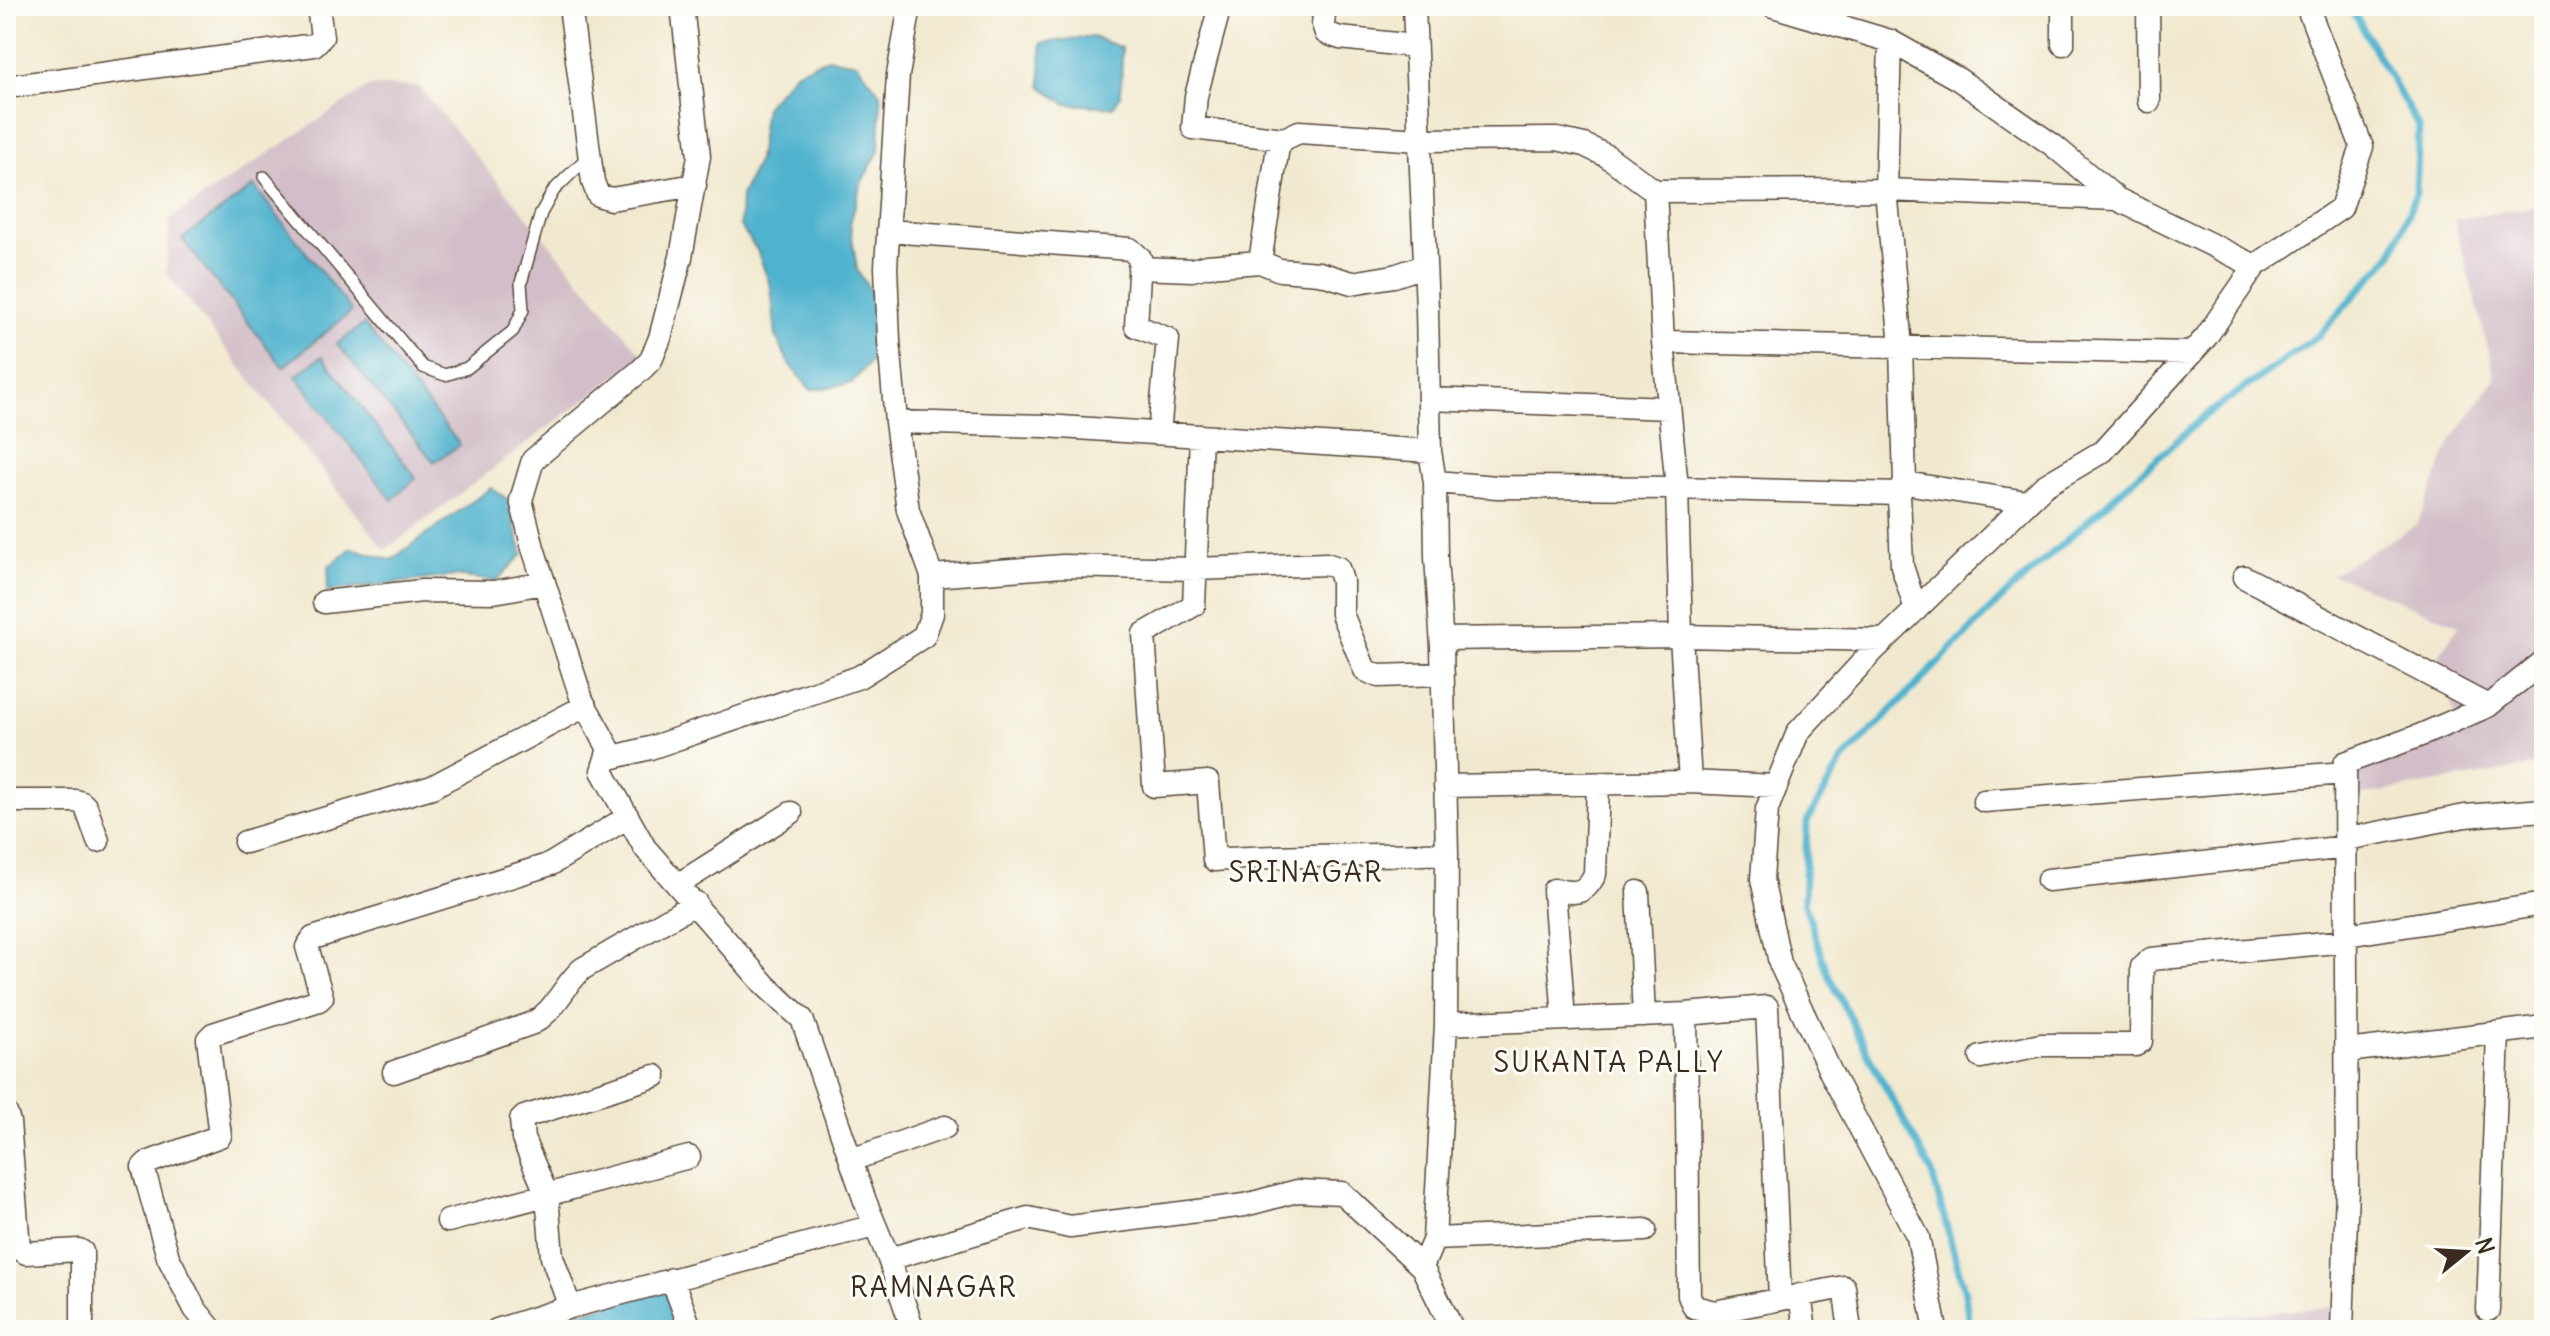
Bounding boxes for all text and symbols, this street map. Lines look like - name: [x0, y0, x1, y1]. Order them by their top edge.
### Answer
- district label: SRINAGAR: [1229, 854, 1383, 890]
- district label: SUKANTA PALLY: [1494, 1044, 1724, 1080]
- north arrow: [2426, 1212, 2506, 1292]
- text: N: [2469, 1234, 2501, 1257]
- district label: RAMNAGAR: [850, 1269, 1018, 1305]

